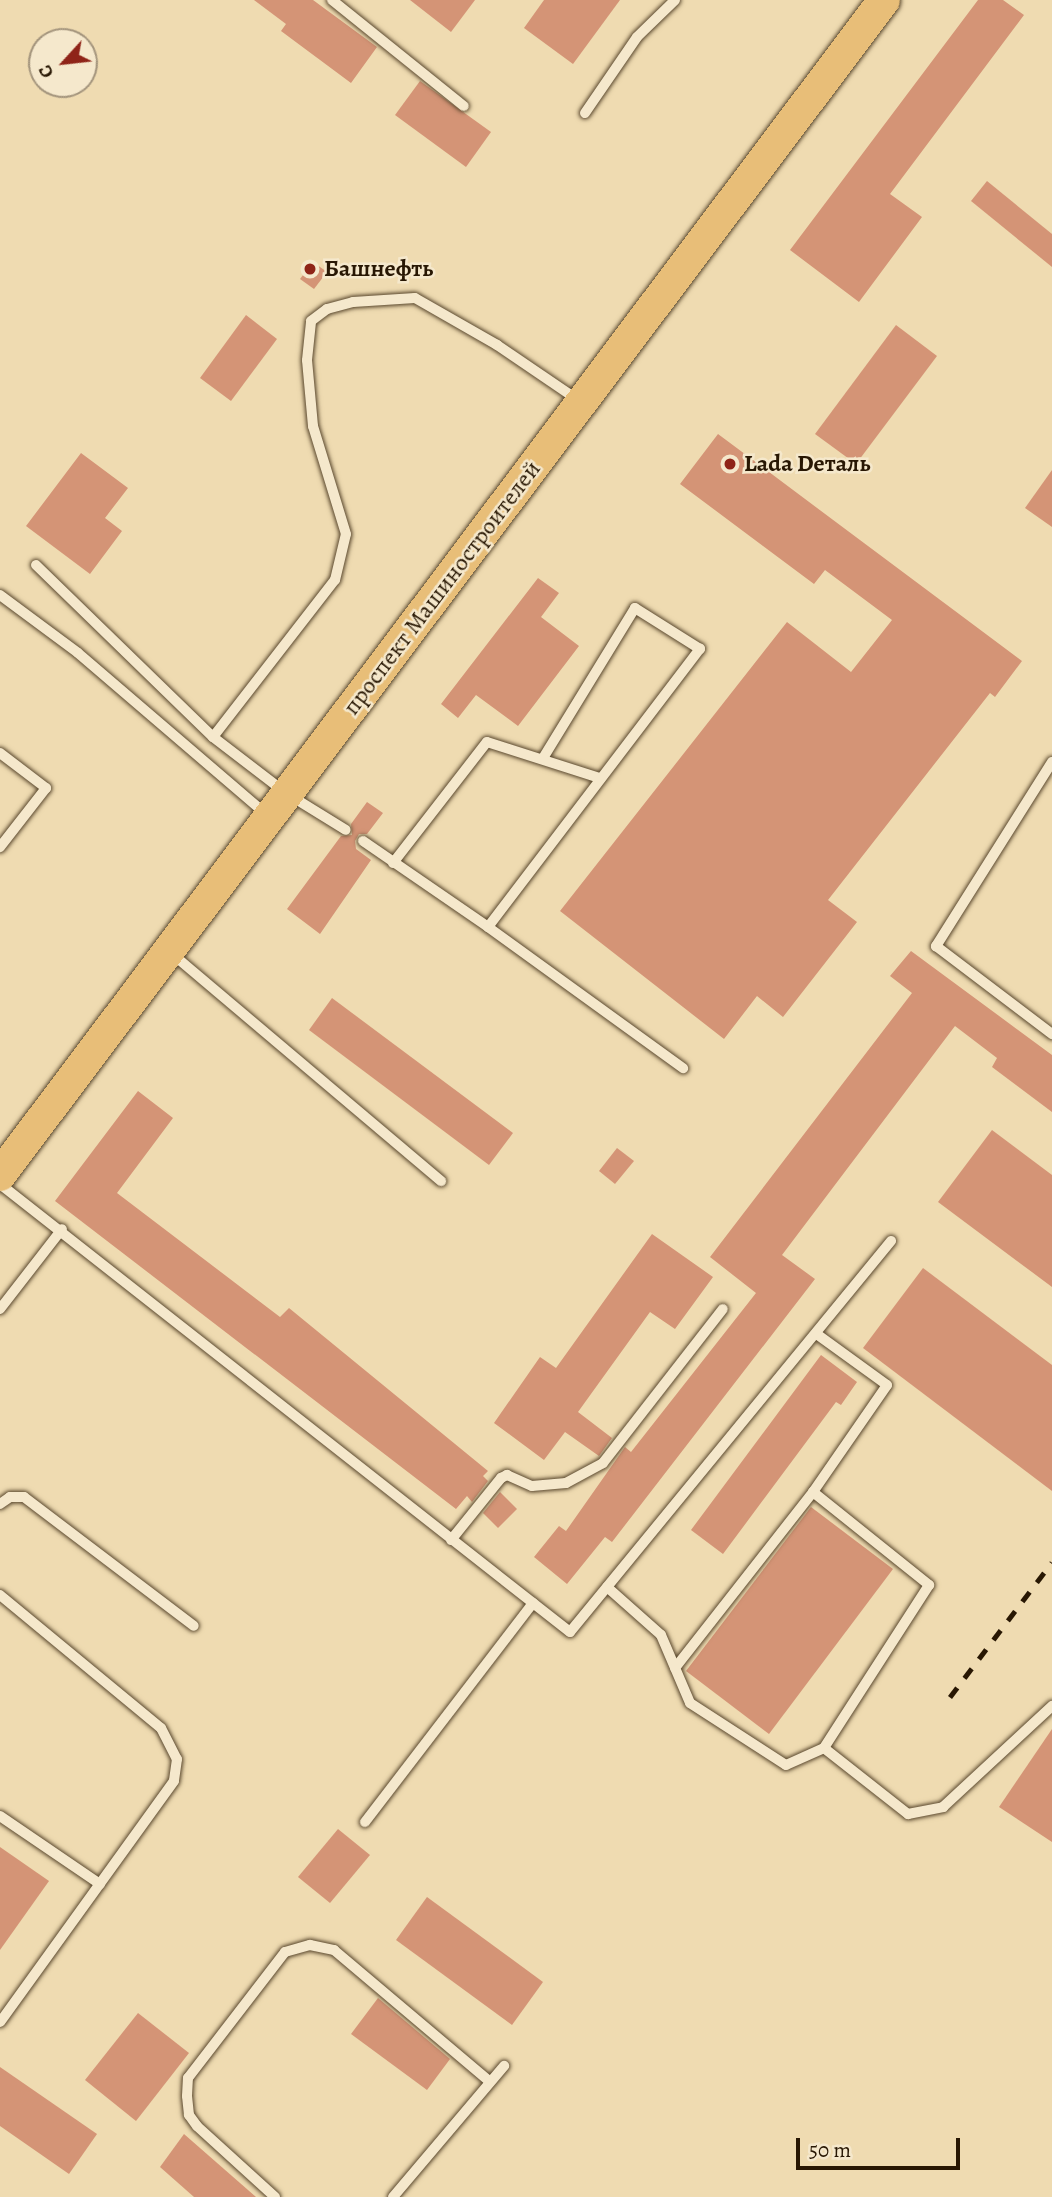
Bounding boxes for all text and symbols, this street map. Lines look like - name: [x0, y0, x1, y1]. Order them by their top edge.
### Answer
- north arrow: [28, 28, 98, 98]
- text: С: [32, 61, 60, 83]
- place label: Башнефть: [324, 255, 433, 283]
- marker: Башнефть: [302, 261, 318, 277]
- place label: Lada Dеталь: [744, 450, 870, 478]
- street label: проспект Машиностроителей: [337, 455, 547, 721]
- marker: Lada Dеталь: [722, 456, 738, 472]
- scale bar: [800, 2124, 964, 2168]
- text: 50 m: [809, 2136, 851, 2164]

